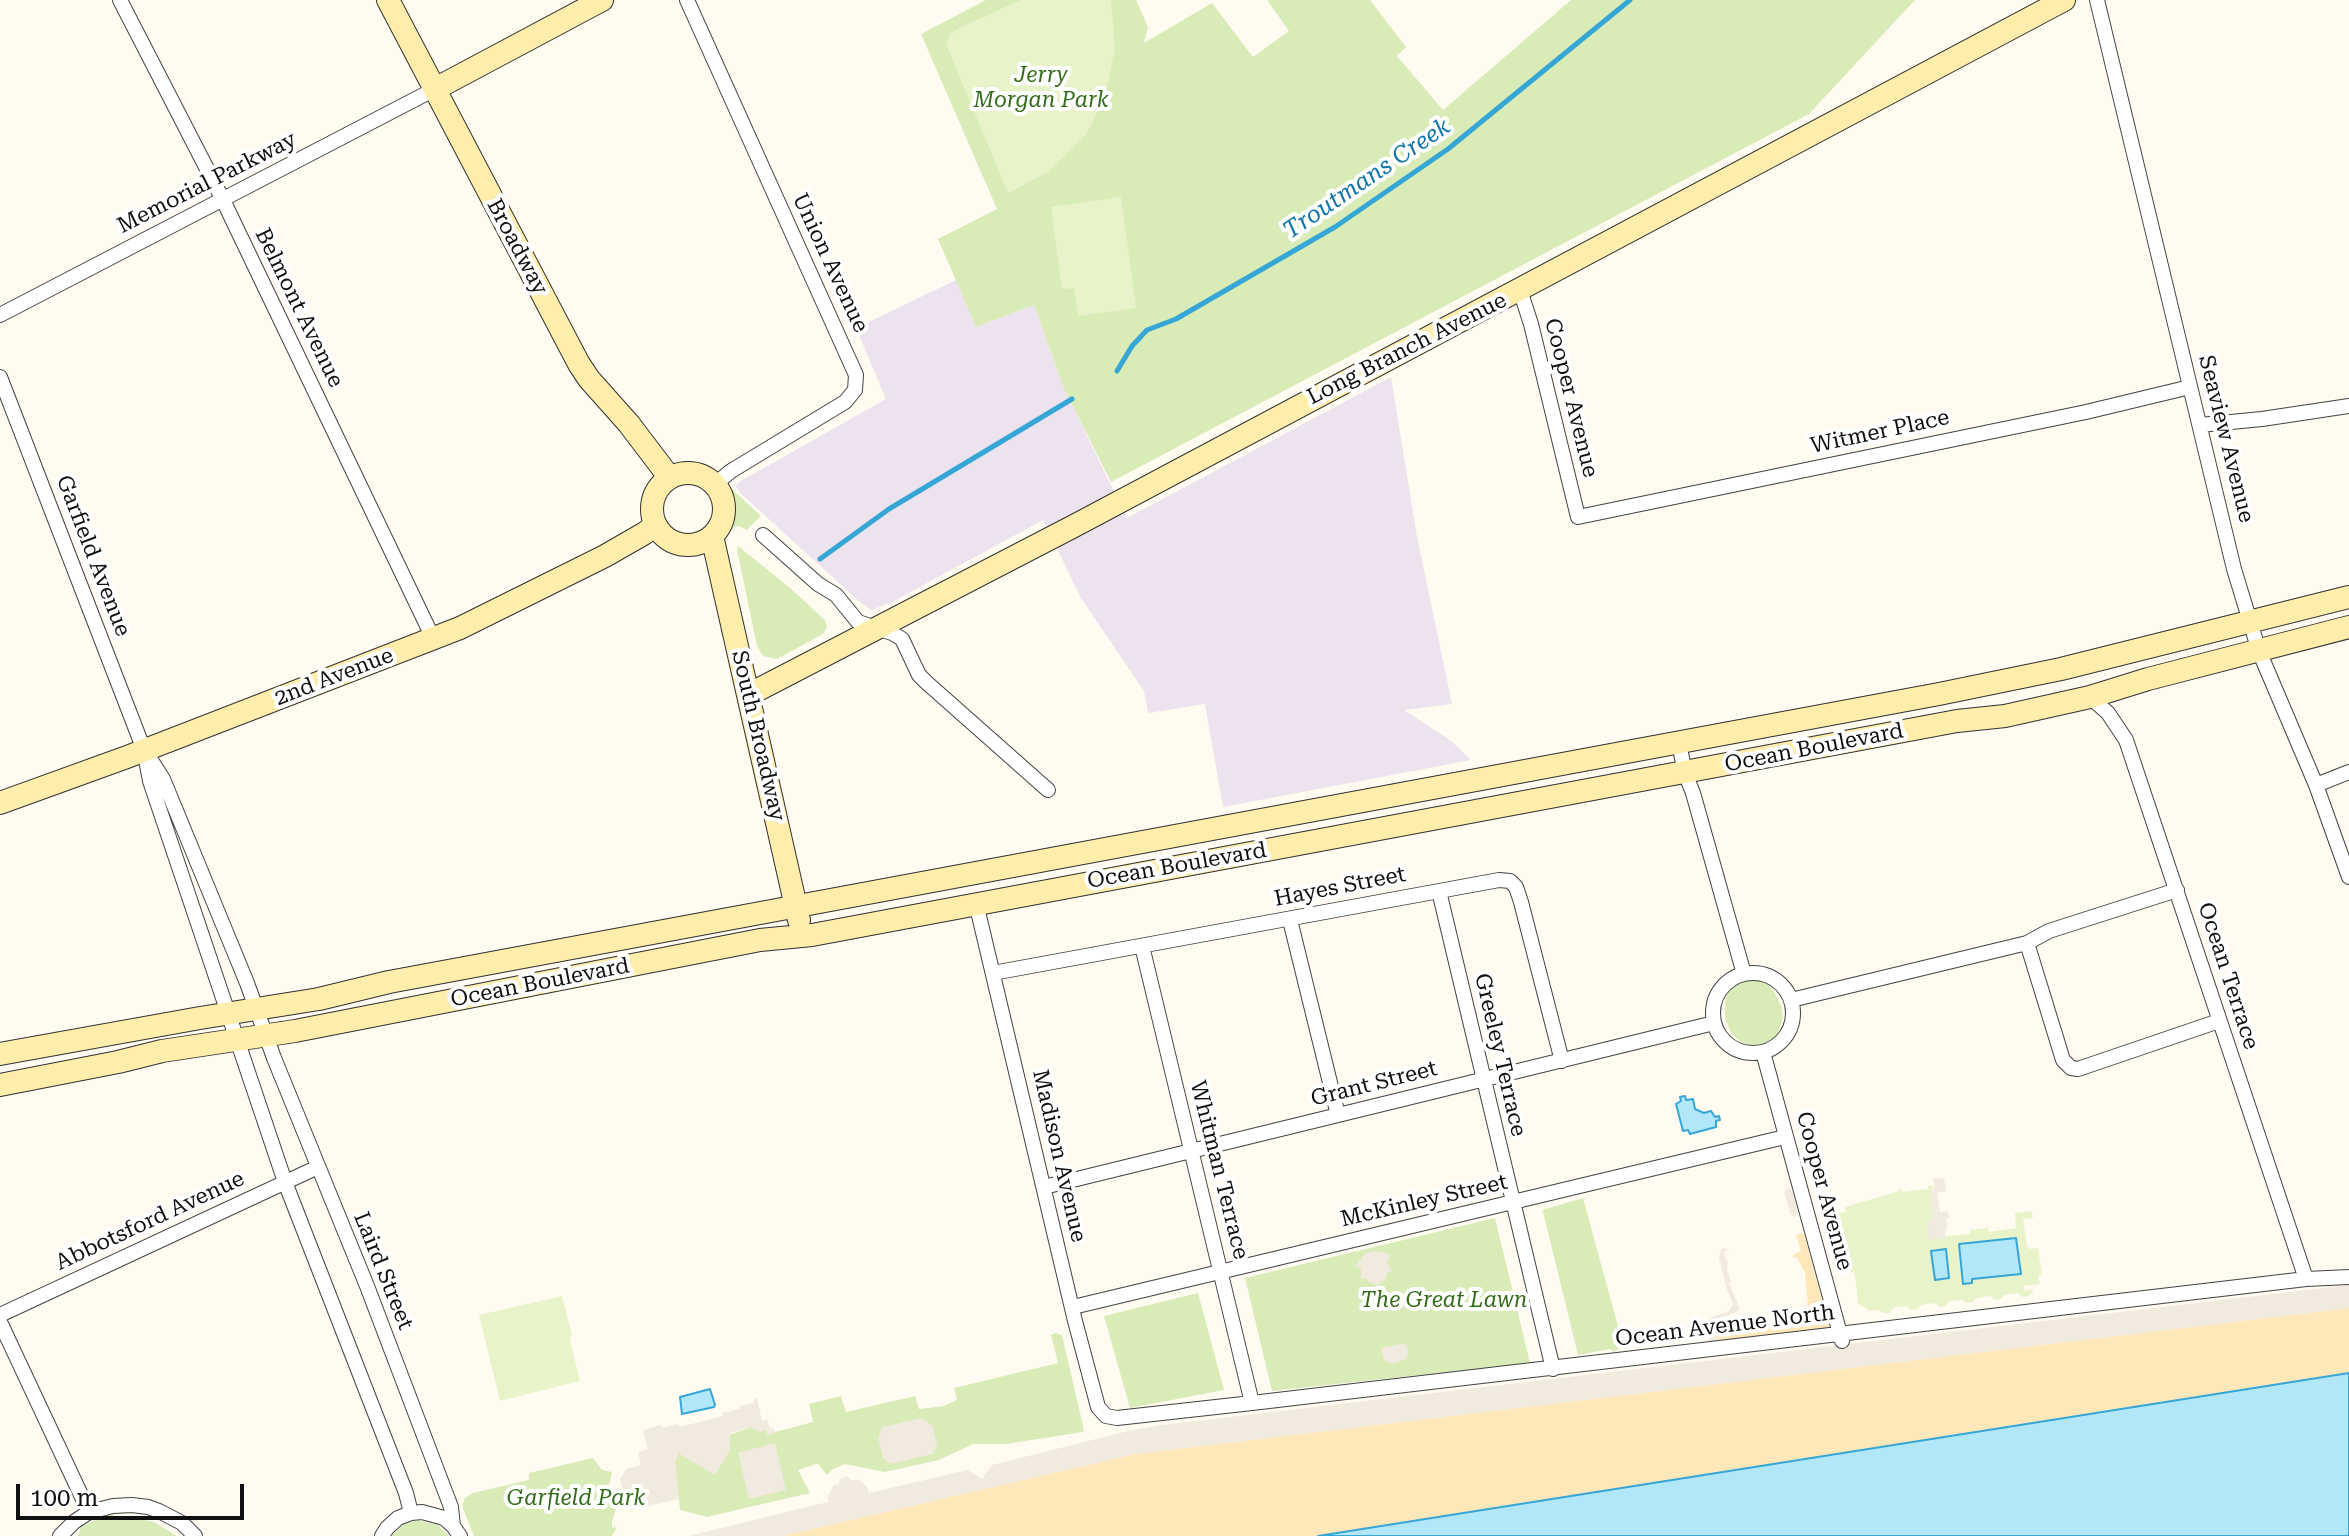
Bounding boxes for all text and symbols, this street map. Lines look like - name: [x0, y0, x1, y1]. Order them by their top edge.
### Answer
- park label: Jerry Morgan Park: [973, 63, 1109, 114]
- water label: Troutmans Creek: [1278, 112, 1456, 246]
- street label: Memorial Parkway: [113, 126, 301, 240]
- street label: Union Avenue: [786, 189, 874, 337]
- street label: Broadway: [481, 195, 553, 299]
- street label: Belmont Avenue: [249, 224, 349, 392]
- street label: Long Branch Avenue: [1303, 287, 1511, 411]
- street label: Cooper Avenue: [1538, 316, 1604, 480]
- street label: Seaview Avenue: [2192, 353, 2260, 525]
- street label: Witmer Place: [1808, 404, 1952, 460]
- street label: Garfield Avenue: [50, 472, 136, 640]
- street label: 2nd Avenue: [271, 642, 397, 712]
- street label: South Broadway: [726, 648, 790, 824]
- street label: Ocean Boulevard: [1722, 718, 1906, 778]
- street label: Ocean Boulevard: [1085, 837, 1269, 895]
- street label: Hayes Street: [1272, 861, 1408, 913]
- street label: Ocean Terrace: [2192, 899, 2264, 1053]
- street label: Ocean Boulevard: [448, 953, 632, 1013]
- street label: Greeley Terrace: [1468, 971, 1532, 1139]
- street label: Grant Street: [1308, 1056, 1440, 1112]
- street label: Madison Avenue: [1026, 1067, 1092, 1245]
- street label: Whitman Terrace: [1184, 1078, 1254, 1262]
- street label: Cooper Avenue: [1790, 1109, 1858, 1273]
- street label: Abbotsford Avenue: [51, 1166, 249, 1276]
- street label: McKinley Street: [1338, 1169, 1510, 1233]
- street label: Laird Street: [347, 1208, 419, 1334]
- park label: The Great Lawn: [1361, 1288, 1527, 1314]
- street label: Ocean Avenue North: [1614, 1299, 1836, 1353]
- scale bar: [20, 1468, 248, 1518]
- text: 100 m: [30, 1484, 98, 1512]
- park label: Garfield Park: [507, 1486, 645, 1512]

